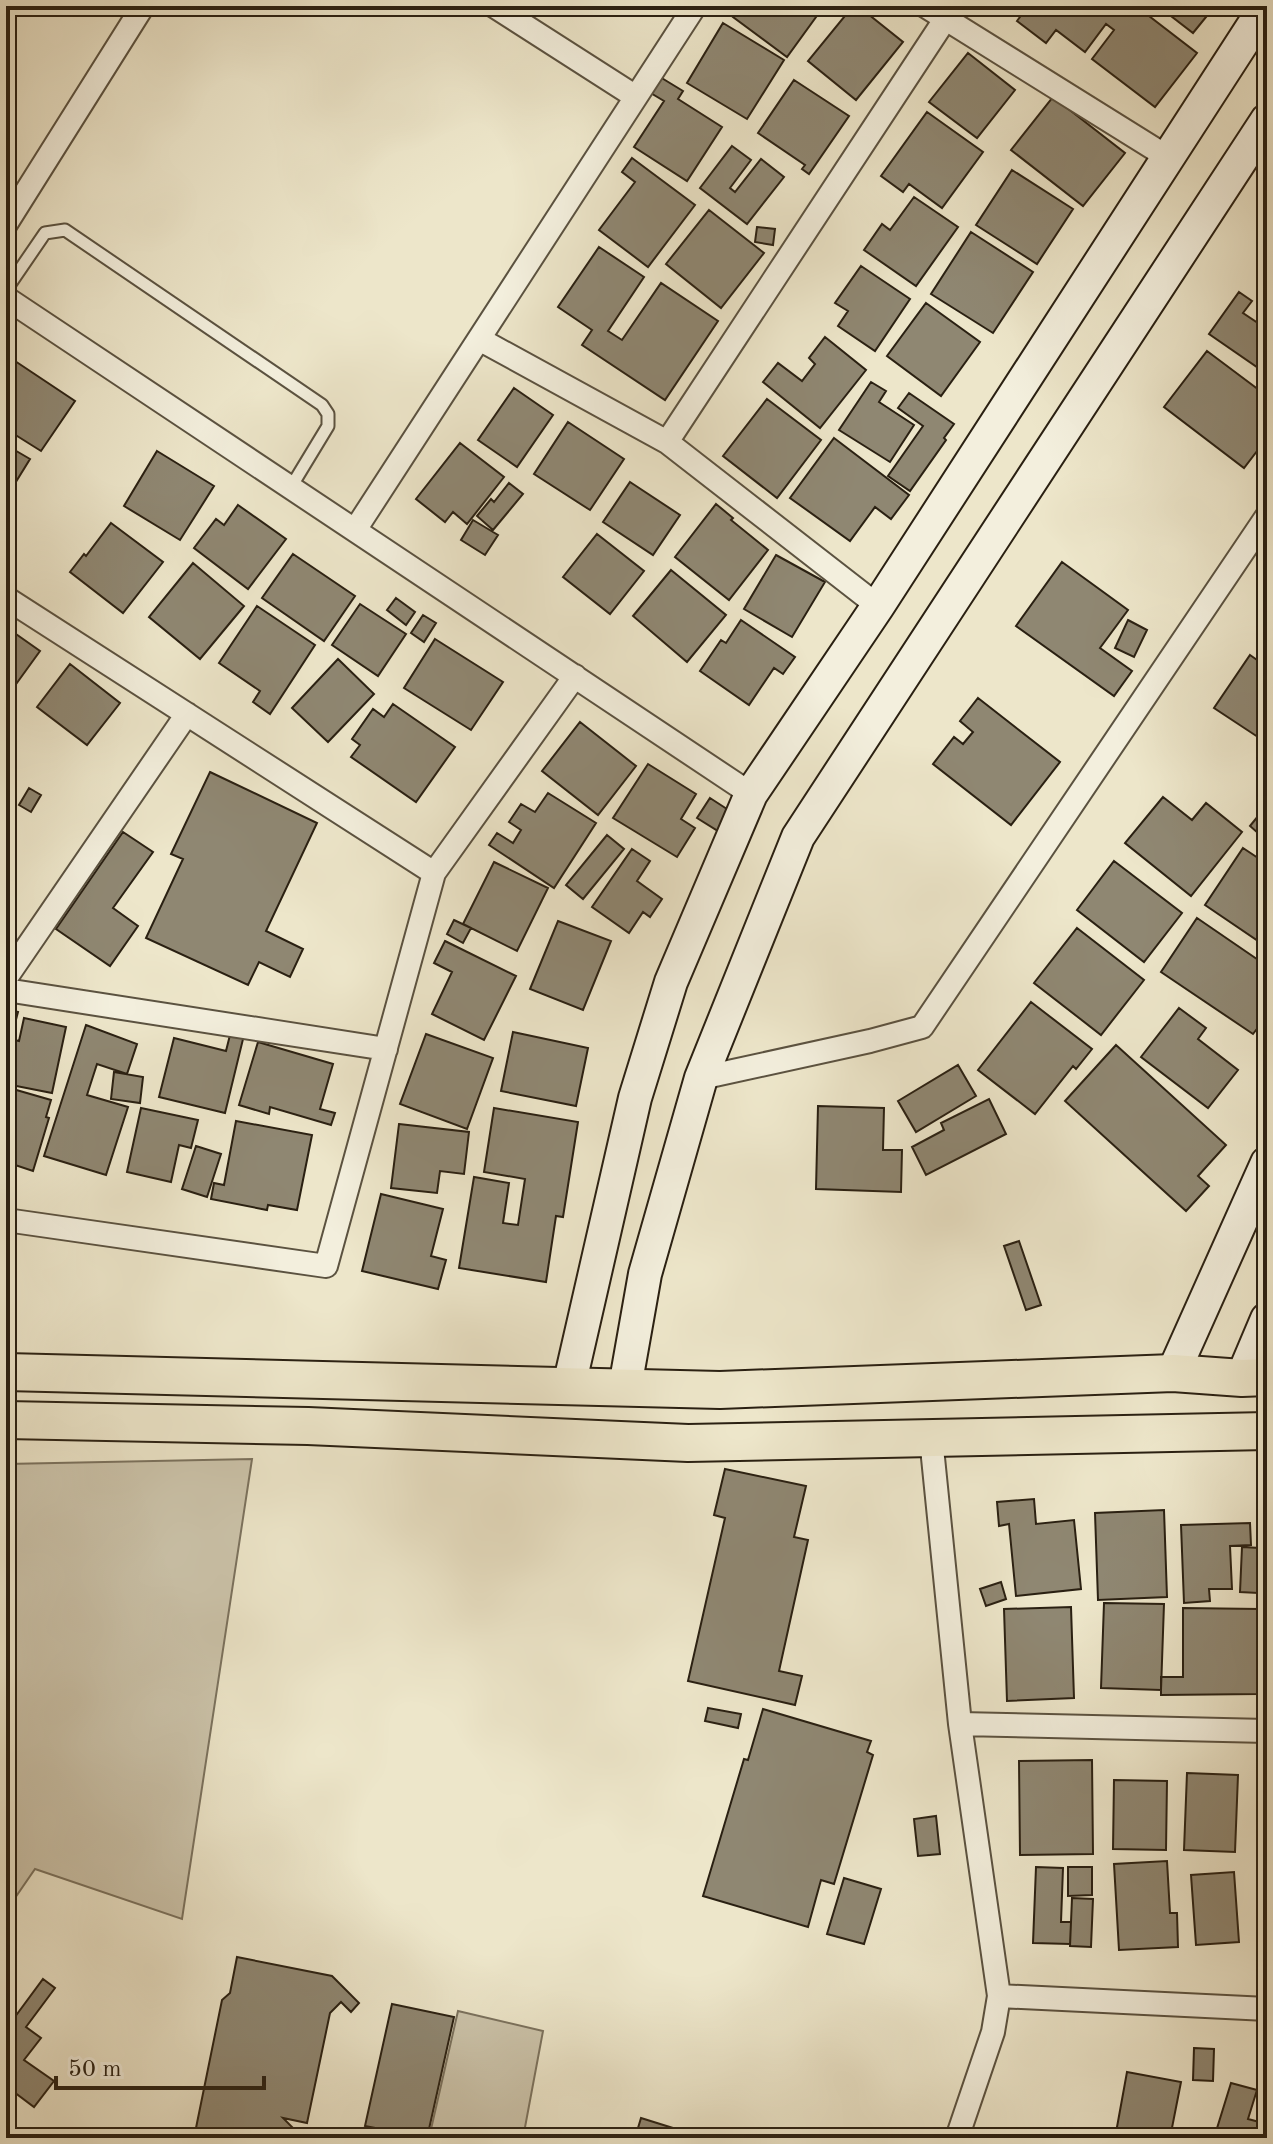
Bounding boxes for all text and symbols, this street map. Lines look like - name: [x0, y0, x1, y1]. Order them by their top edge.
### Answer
- scale bar: [56, 2040, 264, 2090]
- text: 50 m: [68, 2058, 122, 2082]

